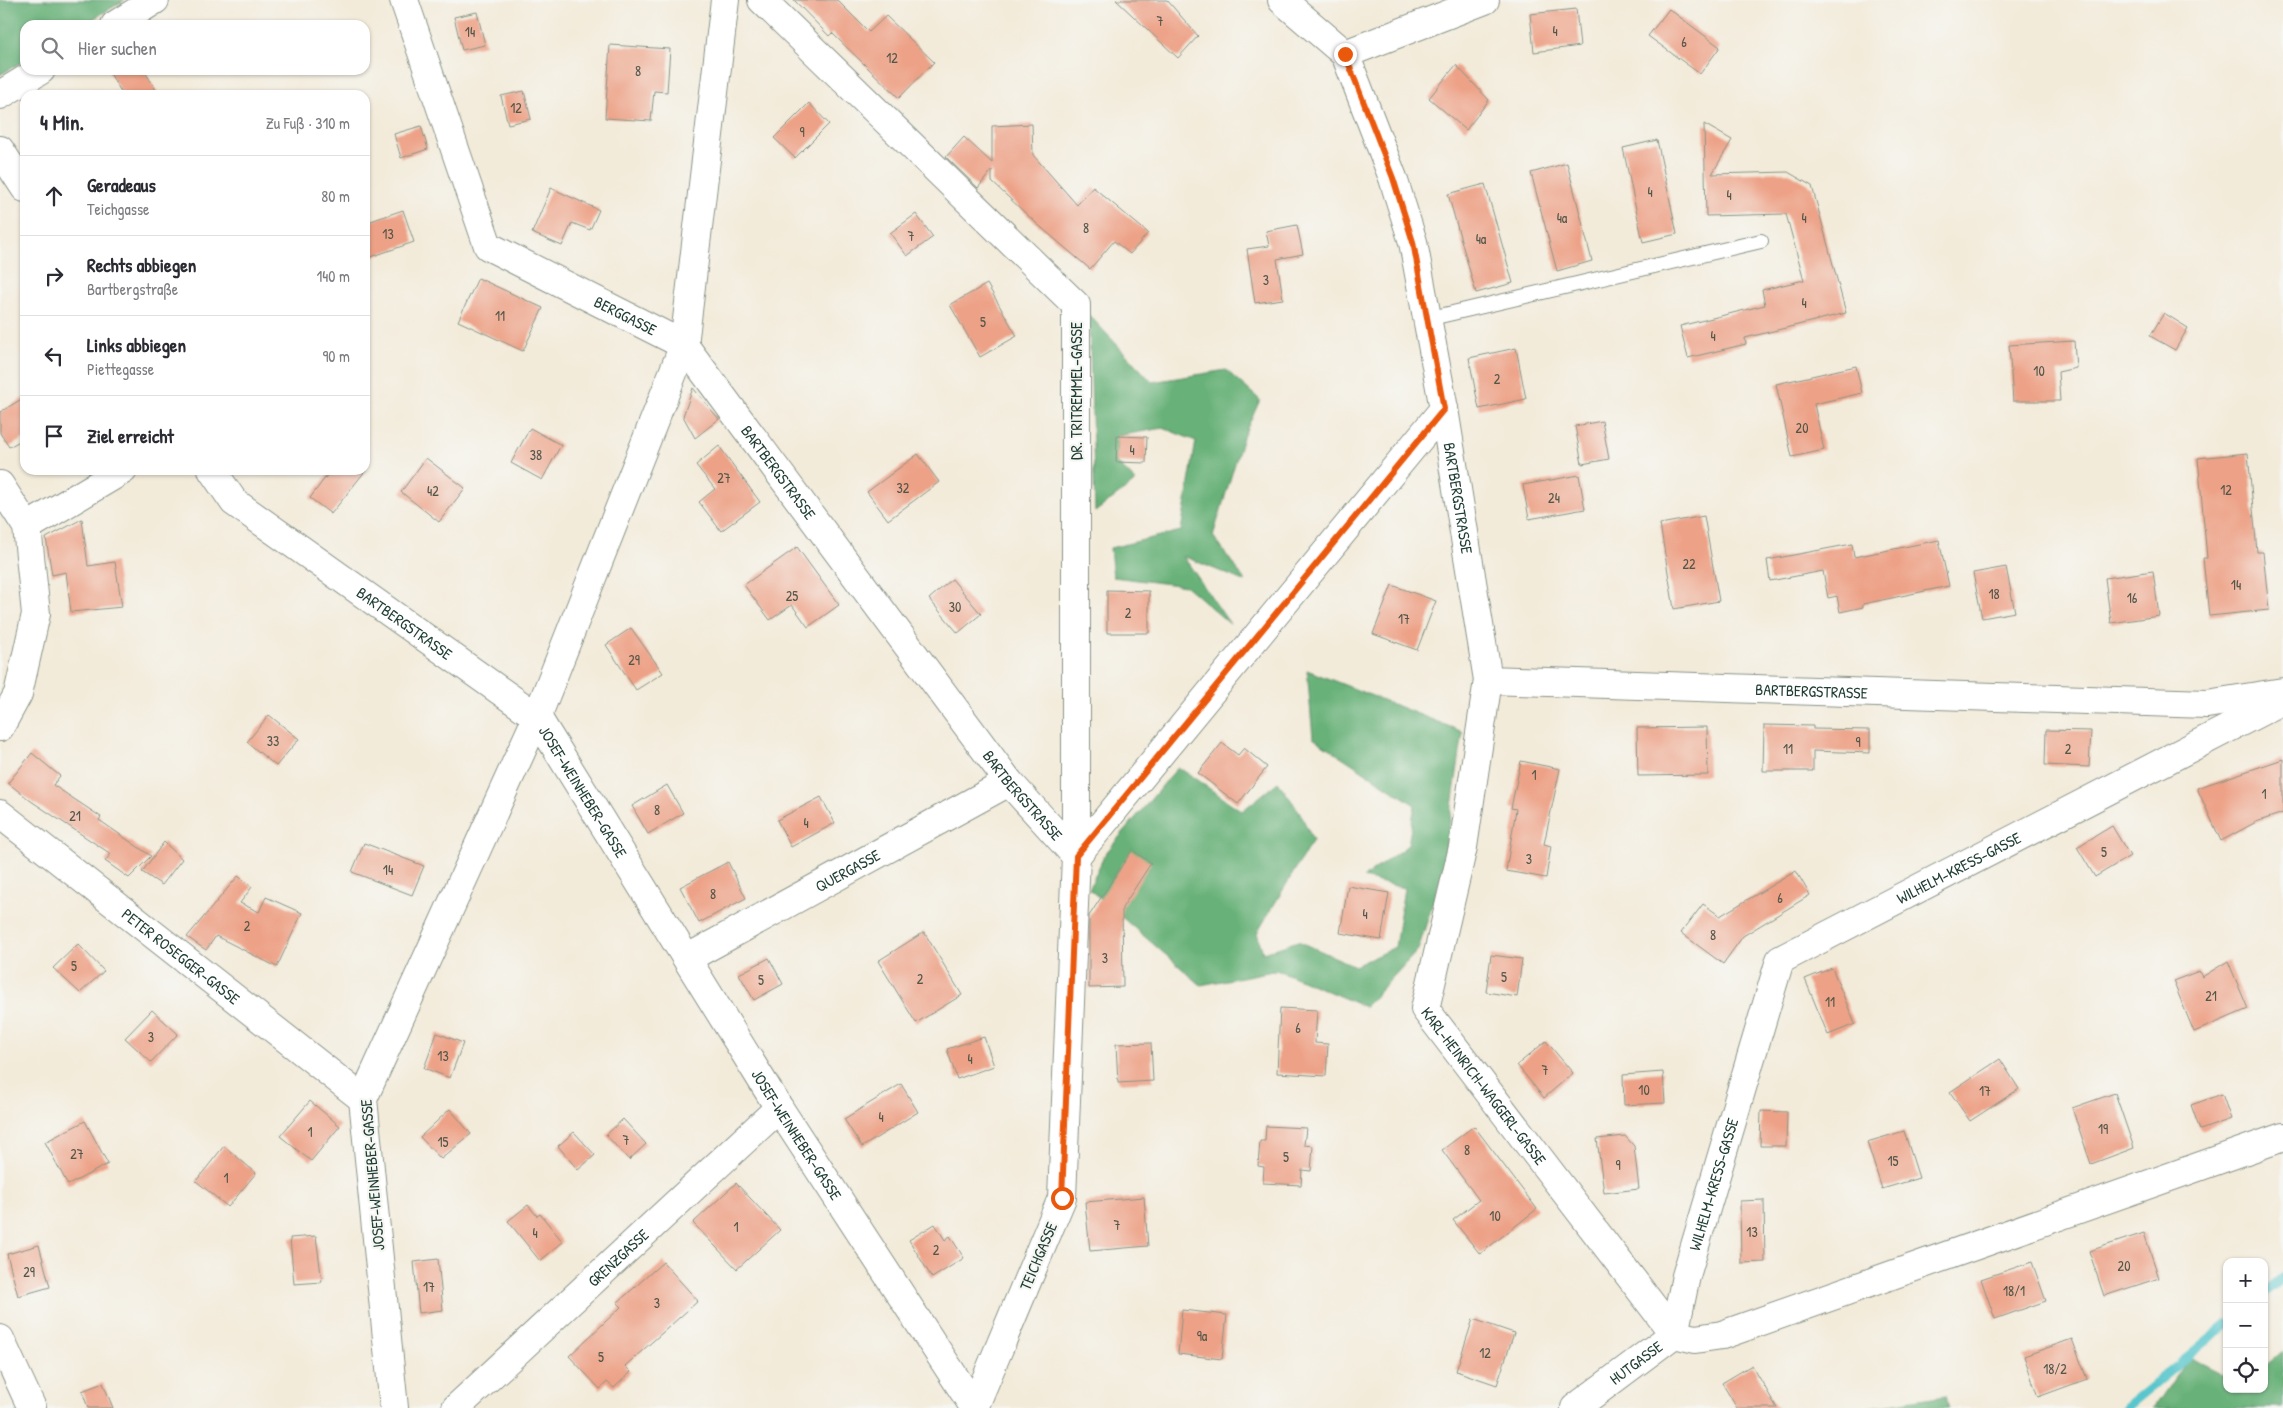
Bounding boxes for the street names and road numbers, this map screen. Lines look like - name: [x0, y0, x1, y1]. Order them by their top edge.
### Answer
- street label: BERGGASSE: [590, 290, 661, 340]
- street label: DR. TRITREMMEL-GASSE: [1065, 322, 1087, 460]
- street label: BARTBERGSTRASSE: [736, 421, 821, 524]
- street label: BARTBERGSTRASSE: [1439, 441, 1478, 555]
- street label: BARTBERGSTRASSE: [352, 581, 457, 665]
- street label: BARTBERGSTRASSE: [1755, 678, 1868, 704]
- street label: JOSEF-WEINHEBER-GASSE: [534, 721, 632, 862]
- street label: BARTBERGSTRASSE: [978, 746, 1068, 845]
- street label: WILHELM-KRESS-GASSE: [1893, 826, 2025, 909]
- street label: QUERGASSE: [811, 844, 884, 897]
- street label: PETER ROSEGGER-GASSE: [117, 903, 244, 1009]
- street label: KARL-HEINRICH-WAGGERL-GASSE: [1416, 1002, 1551, 1169]
- street label: JOSEF-WEINHEBER-GASSE: [746, 1065, 847, 1204]
- street label: JOSEF-WEINHEBER-GASSE: [354, 1099, 390, 1251]
- street label: WILHELM-KRESS-GASSE: [1683, 1115, 1743, 1253]
- street label: TEICHGASSE: [1014, 1219, 1062, 1293]
- street label: GRENZGASSE: [583, 1224, 653, 1292]
- street label: HUTGASSE: [1605, 1335, 1667, 1390]

